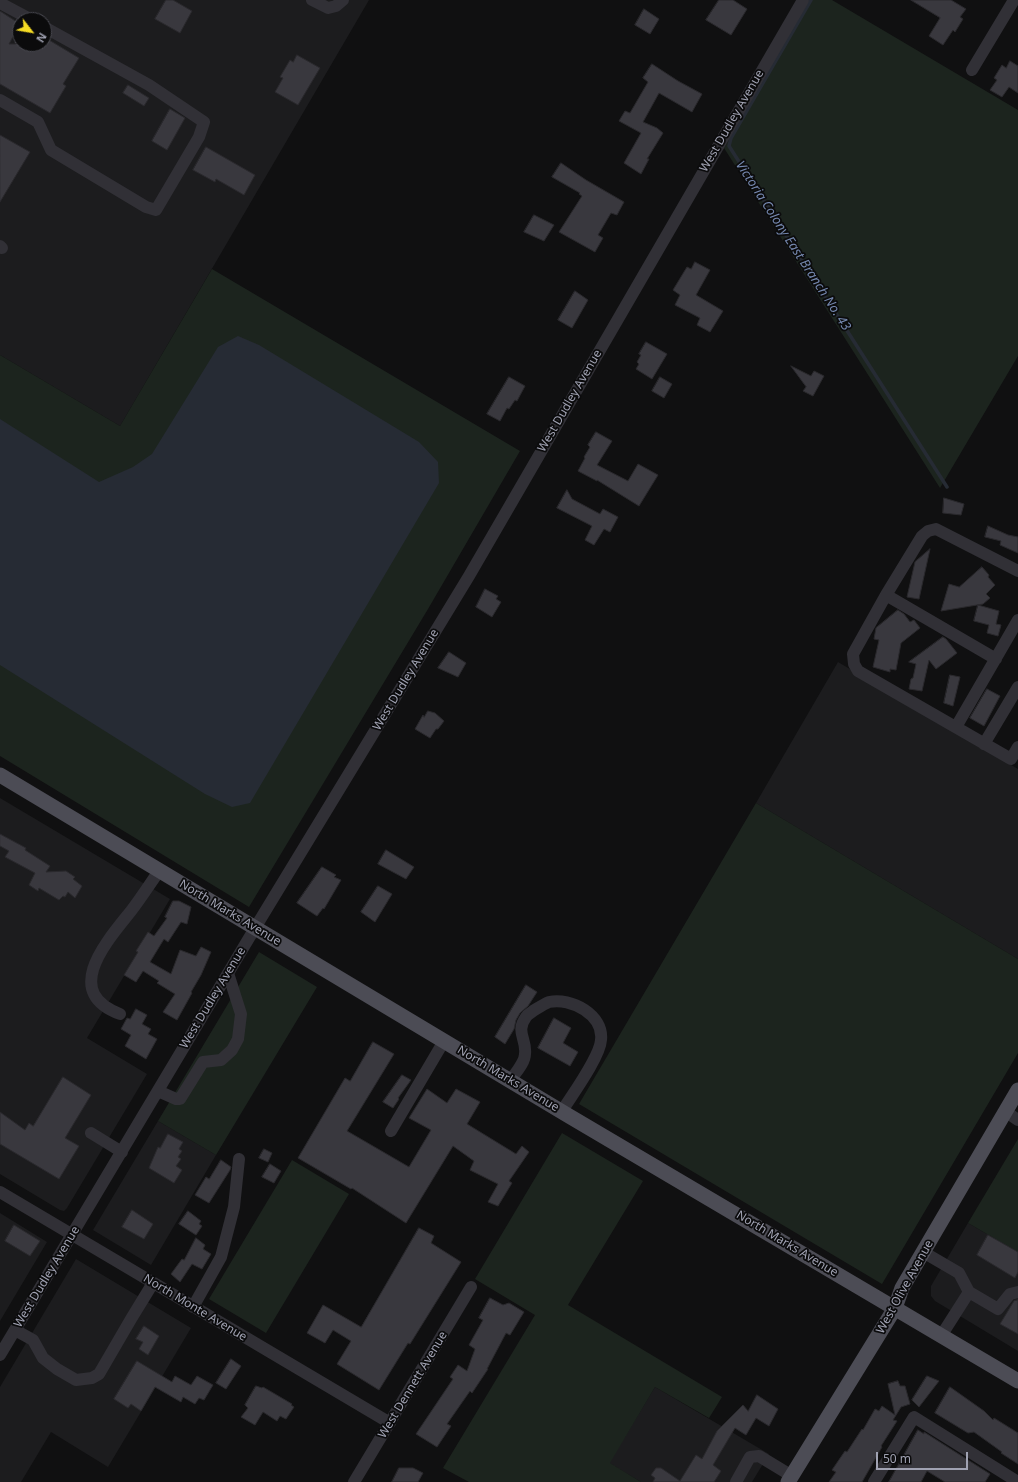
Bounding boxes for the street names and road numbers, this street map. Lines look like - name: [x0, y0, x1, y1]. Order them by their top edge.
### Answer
- street label: West Dudley Avenue: [697, 67, 767, 175]
- street label: West Dudley Avenue: [535, 347, 605, 455]
- street label: West Dudley Avenue: [370, 627, 442, 733]
- street label: North Marks Avenue: [176, 877, 284, 949]
- street label: West Dudley Avenue: [177, 945, 249, 1051]
- street label: North Marks Avenue: [454, 1043, 562, 1115]
- street label: North Marks Avenue: [733, 1208, 841, 1280]
- street label: West Dudley Avenue: [11, 1224, 83, 1330]
- street label: West Olive Avenue: [873, 1238, 937, 1336]
- street label: North Monte Avenue: [141, 1271, 249, 1345]
- street label: West Dennett Avenue: [375, 1329, 451, 1441]

